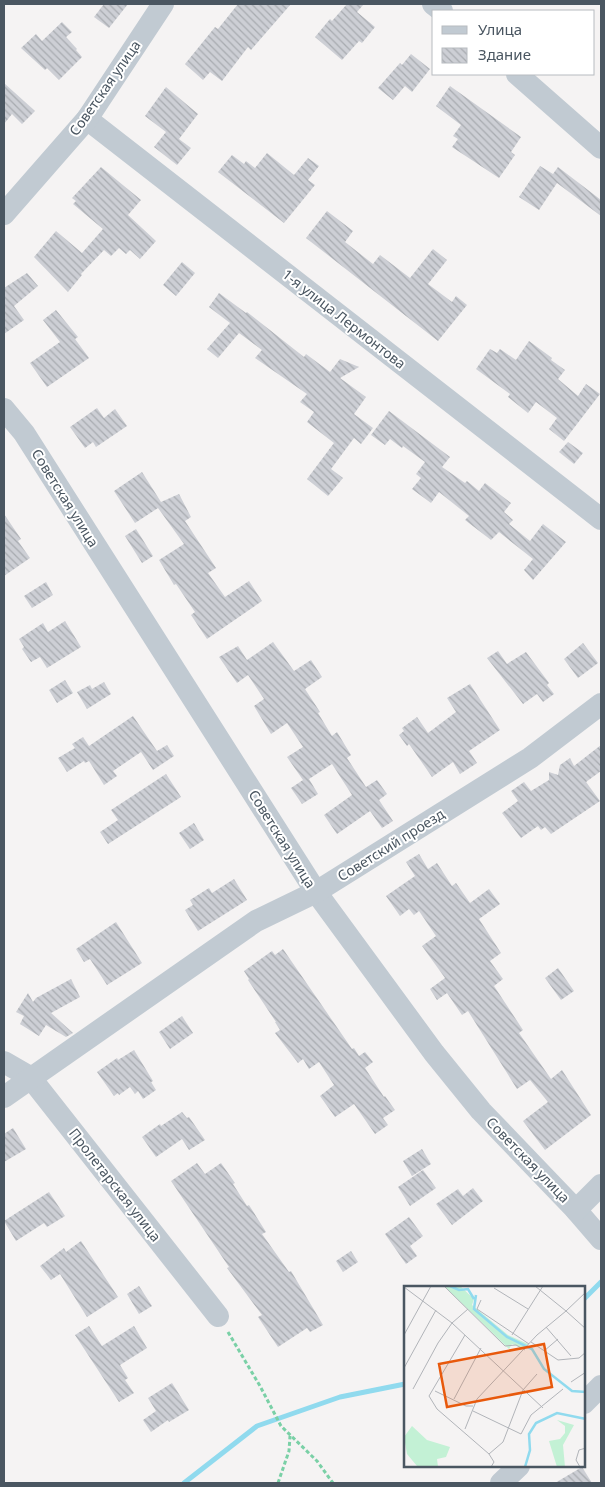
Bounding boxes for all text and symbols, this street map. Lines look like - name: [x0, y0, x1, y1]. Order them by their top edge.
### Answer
- legend: [432, 10, 595, 75]
- text: Улица: [478, 19, 522, 39]
- street label: Советская улица: [65, 36, 145, 139]
- text: Здание: [478, 44, 531, 64]
- street label: 1-я улица Лермонтова: [279, 264, 410, 373]
- street label: Советская улица: [28, 445, 103, 550]
- street label: Советская улица: [245, 786, 320, 891]
- street label: Советский проезд: [334, 804, 448, 885]
- street label: Советская улица: [482, 1113, 574, 1207]
- street label: Пролетарская улица: [65, 1124, 166, 1245]
- inset map: [404, 1286, 585, 1467]

